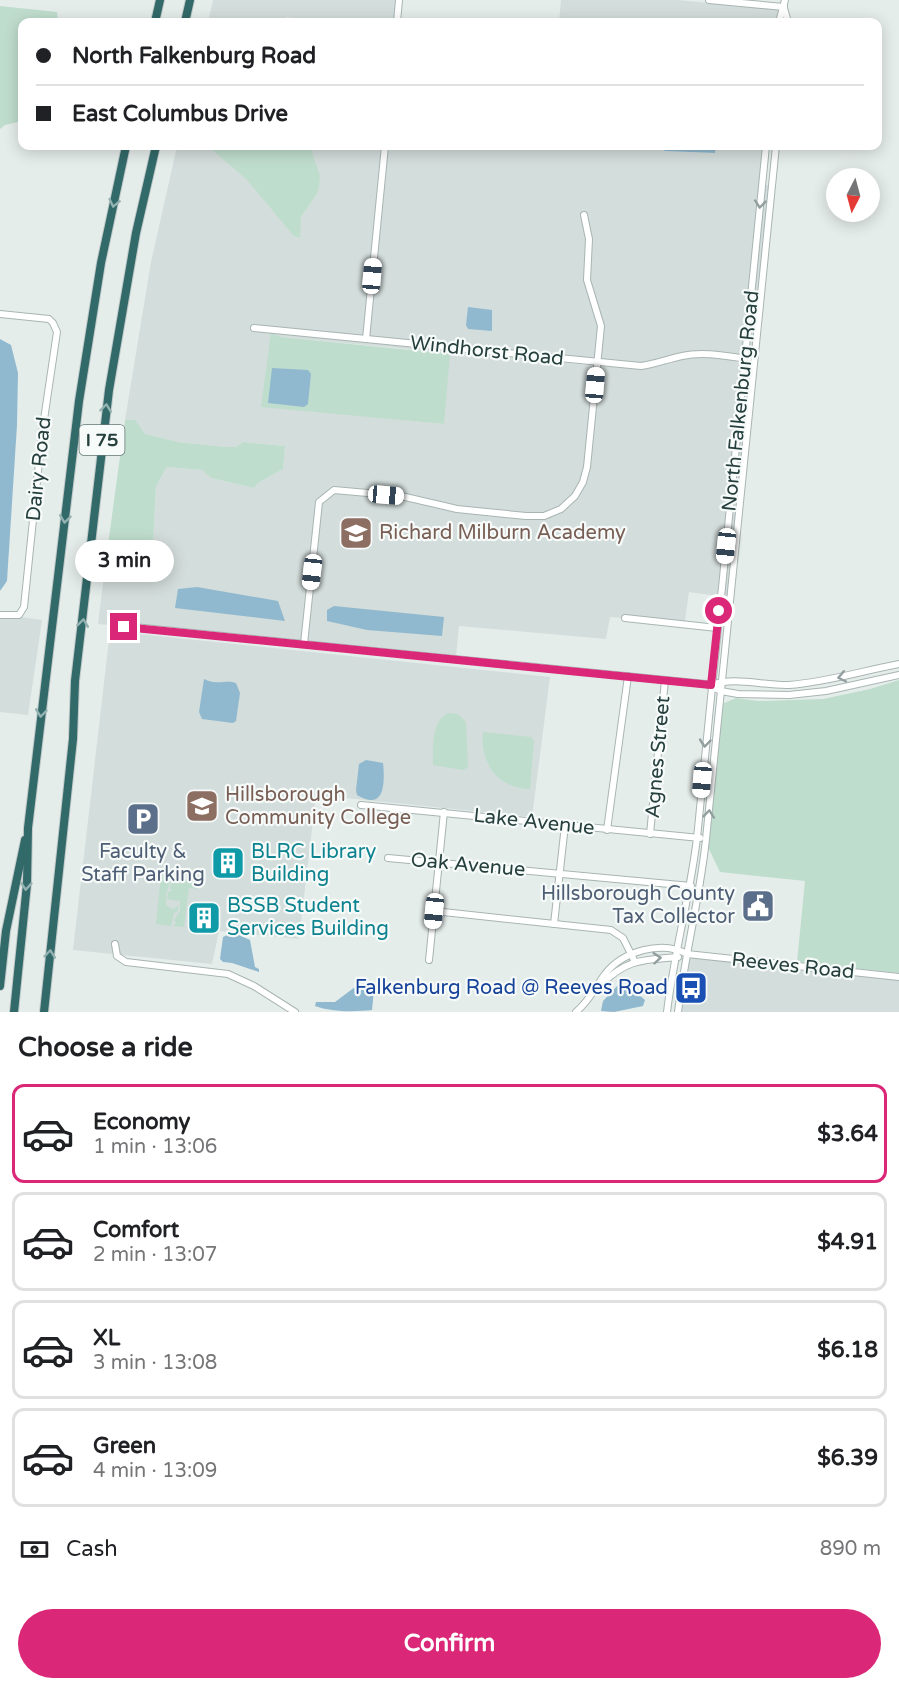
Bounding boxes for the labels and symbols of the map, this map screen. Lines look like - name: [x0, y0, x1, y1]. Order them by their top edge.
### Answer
- north arrow: [826, 168, 880, 222]
- one-way arrow: [108, 197, 121, 207]
- one-way arrow: [755, 199, 767, 208]
- car: [361, 257, 383, 295]
- street label: North Falkenburg Road: [717, 289, 765, 513]
- street label: Windhorst Road: [409, 331, 565, 371]
- car: [584, 366, 606, 404]
- one-way arrow: [100, 404, 112, 413]
- street label: Dairy Road: [22, 416, 56, 522]
- road number: I 75: [80, 425, 124, 455]
- car: [367, 484, 405, 506]
- one-way arrow: [59, 515, 72, 524]
- school or university icon: Richard Milburn Academy: [338, 515, 374, 551]
- place label: Richard Milburn Academy: [379, 521, 626, 545]
- car: [715, 527, 737, 565]
- callout: 3 min: [74, 540, 174, 582]
- car: [301, 553, 323, 591]
- route start: [705, 597, 732, 624]
- route end: [110, 613, 137, 640]
- one-way arrow: [76, 619, 89, 628]
- one-way arrow: [837, 670, 847, 683]
- street label: Agnes Street: [641, 694, 675, 819]
- one-way arrow: [35, 708, 48, 718]
- one-way arrow: [699, 739, 712, 748]
- car: [691, 761, 713, 799]
- place label: Hillsborough Community College: [225, 783, 411, 830]
- school or university icon: Hillsborough Community College: [184, 788, 220, 824]
- parking icon: Faculty & Staff Parking: [125, 801, 161, 837]
- street label: Lake Avenue: [472, 804, 596, 840]
- one-way arrow: [702, 809, 715, 818]
- place label: Faculty & Staff Parking: [81, 840, 205, 887]
- place label: BLRC Library Building: [251, 840, 376, 887]
- building icon: BLRC Library Building: [210, 845, 246, 881]
- street label: Oak Avenue: [410, 848, 526, 882]
- one-way arrow: [20, 882, 33, 891]
- place label: Hillsborough County Tax Collector: [541, 882, 735, 929]
- public building icon: Hillsborough County Tax Collector: [740, 888, 776, 924]
- car: [423, 892, 445, 930]
- place label: BSSB Student Services Building: [227, 894, 389, 941]
- building icon: BSSB Student Services Building: [186, 900, 222, 936]
- street label: Reeves Road: [730, 948, 856, 984]
- one-way arrow: [44, 949, 56, 958]
- one-way arrow: [652, 952, 662, 965]
- bus stop icon: Falkenburg Road @ Reeves Road: [673, 970, 709, 1006]
- place label: Falkenburg Road @ Reeves Road: [355, 976, 668, 1000]

